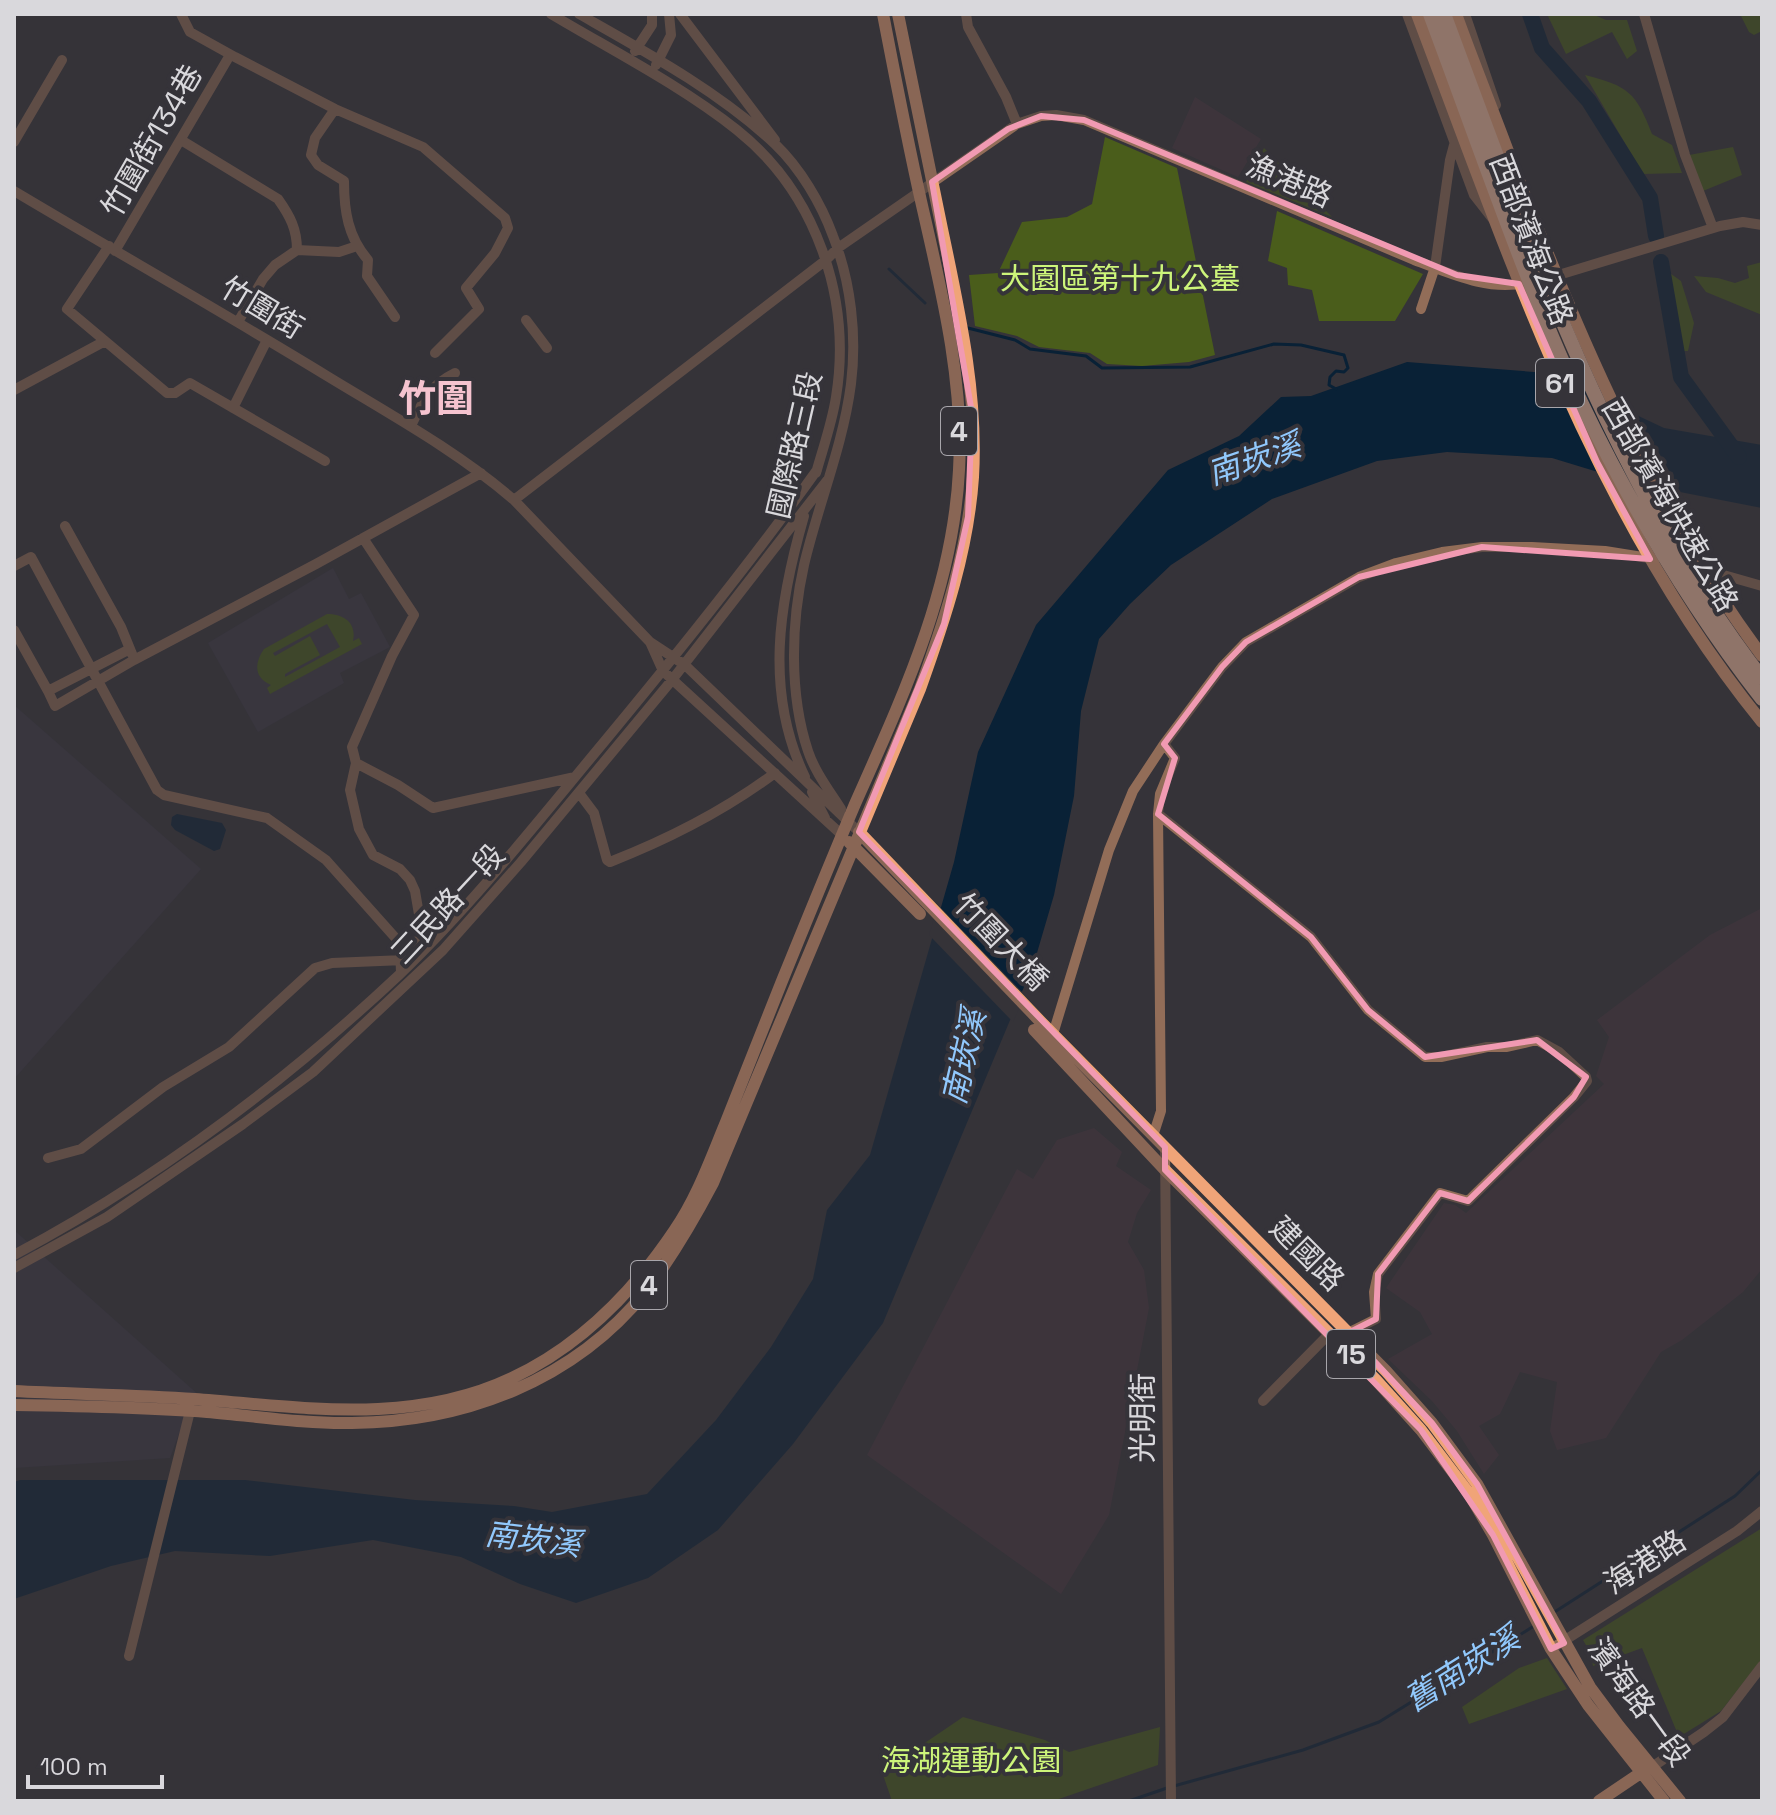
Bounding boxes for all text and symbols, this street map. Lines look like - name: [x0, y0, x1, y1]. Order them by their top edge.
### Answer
- street label: 竹圍街134巷: [92, 58, 211, 224]
- street label: 漁港路: [1240, 145, 1338, 216]
- street label: 西部濱海公路: [1481, 149, 1582, 331]
- park label: 大園區第十九公墓: [1000, 259, 1240, 298]
- street label: 竹圍街: [214, 268, 311, 347]
- road number: 61: [1536, 359, 1584, 407]
- street label: 國際路三段: [759, 367, 830, 522]
- district label: 竹圍: [398, 375, 474, 423]
- street label: 西部濱海快速公路: [1594, 391, 1747, 618]
- road number: 4: [941, 407, 977, 455]
- water label: 南崁溪: [1202, 423, 1310, 494]
- street label: 三民路一段: [382, 836, 513, 972]
- street label: 竹圍大橋: [946, 885, 1057, 998]
- water label: 南崁溪: [934, 1002, 995, 1108]
- street label: 建國路: [1262, 1208, 1353, 1299]
- road number: 4: [631, 1261, 667, 1309]
- road number: 15: [1327, 1330, 1375, 1378]
- street label: 光明街: [1123, 1373, 1162, 1463]
- water label: 南崁溪: [483, 1513, 587, 1565]
- street label: 海港路: [1596, 1521, 1693, 1602]
- water label: 舊南崁溪: [1397, 1616, 1530, 1720]
- street label: 濱海路一段: [1580, 1630, 1699, 1774]
- scale bar: [28, 1739, 162, 1789]
- park label: 海湖運動公園: [881, 1741, 1061, 1780]
- text: 100 m: [40, 1751, 108, 1782]

